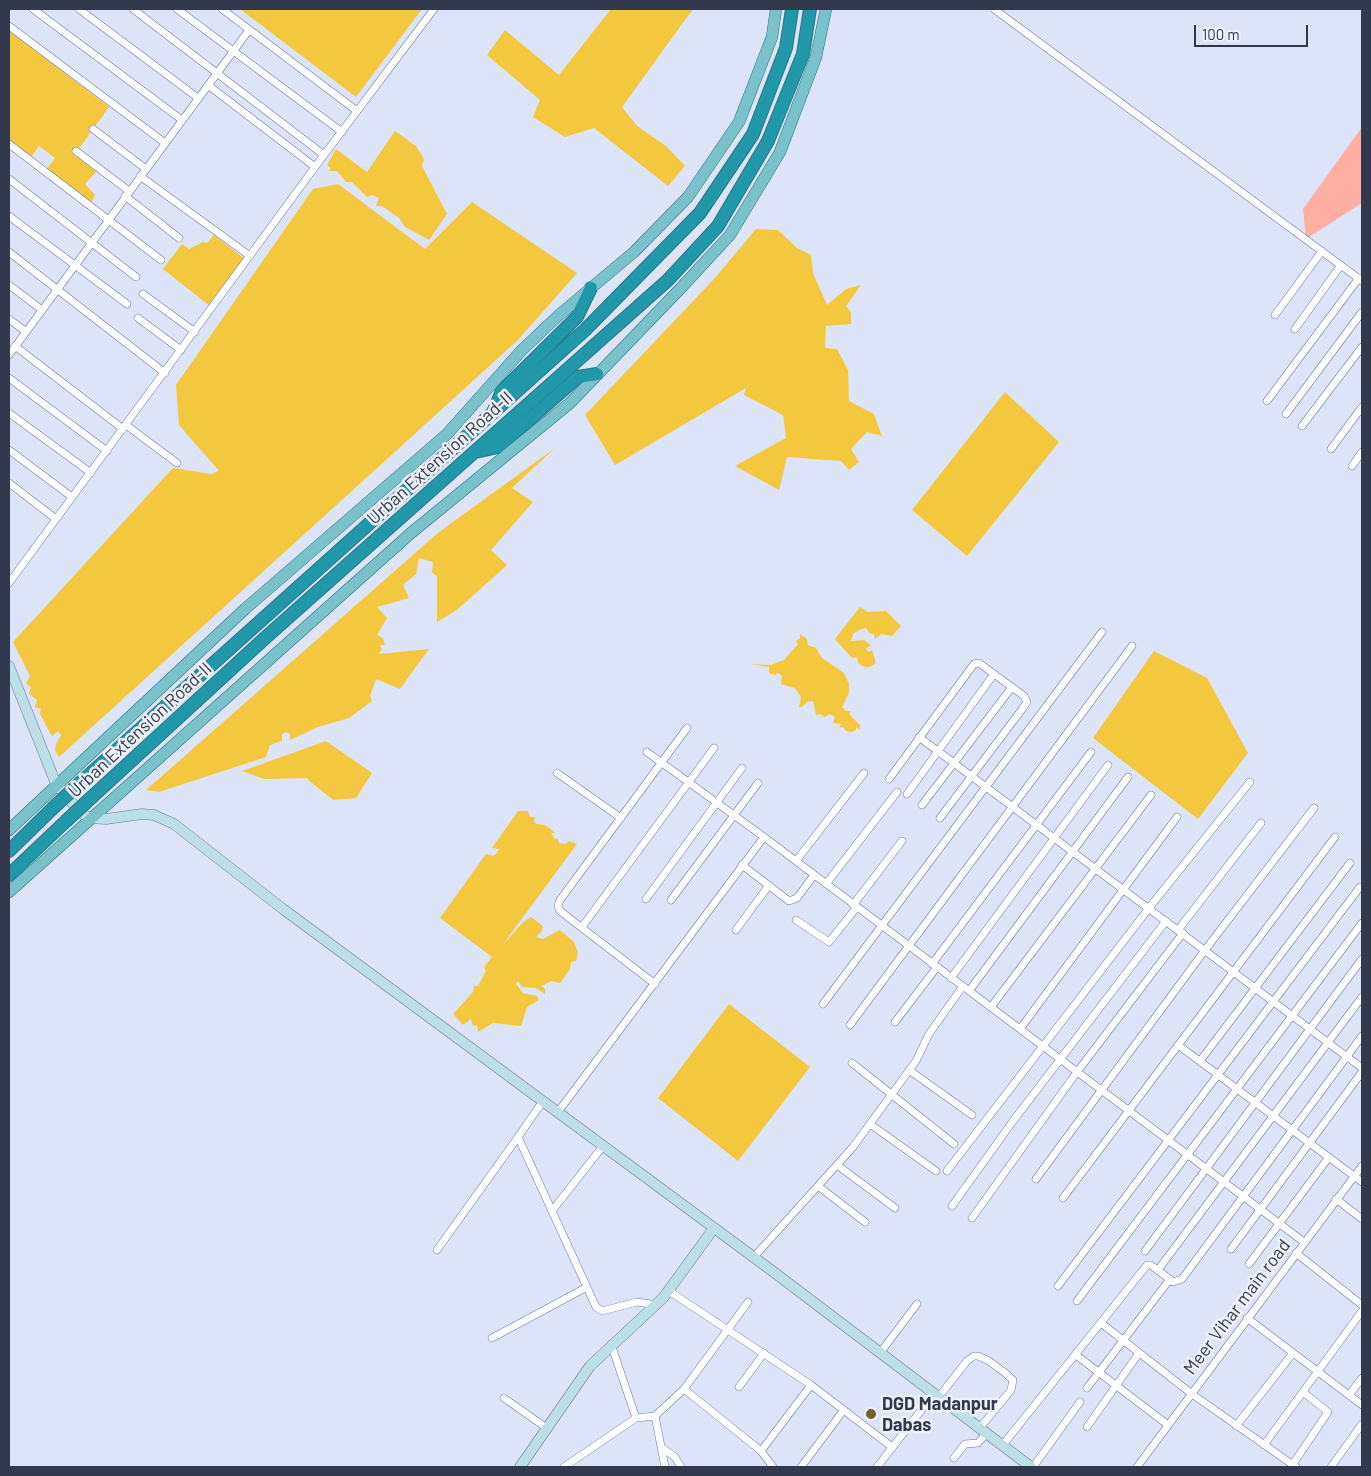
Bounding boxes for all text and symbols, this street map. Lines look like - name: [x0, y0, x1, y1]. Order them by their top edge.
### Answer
- scale bar: [1196, 15, 1310, 47]
- text: 100 m: [1202, 25, 1240, 43]
- street label: Urban Extension Road-II: [363, 387, 517, 529]
- street label: Urban Extension Road-II: [64, 658, 216, 802]
- street label: Meer Vihar main road: [1179, 1235, 1295, 1379]
- place label: DGD Madanpur Dabas: [882, 1393, 998, 1436]
- marker: DGD Madanpur Dabas: [864, 1407, 878, 1421]

